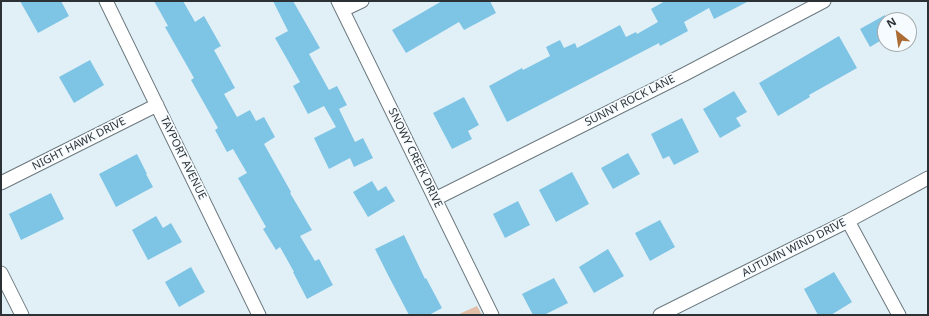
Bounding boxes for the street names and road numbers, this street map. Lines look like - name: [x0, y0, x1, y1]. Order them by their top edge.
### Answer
- street label: SUNNY ROCK LANE: [583, 73, 677, 129]
- street label: SNOWY CREEK DRIVE: [385, 106, 445, 210]
- street label: TAYPORT AVENUE: [157, 114, 209, 202]
- street label: NIGHT HAWK DRIVE: [30, 115, 128, 173]
- street label: AUTUMN WIND DRIVE: [740, 216, 848, 280]

